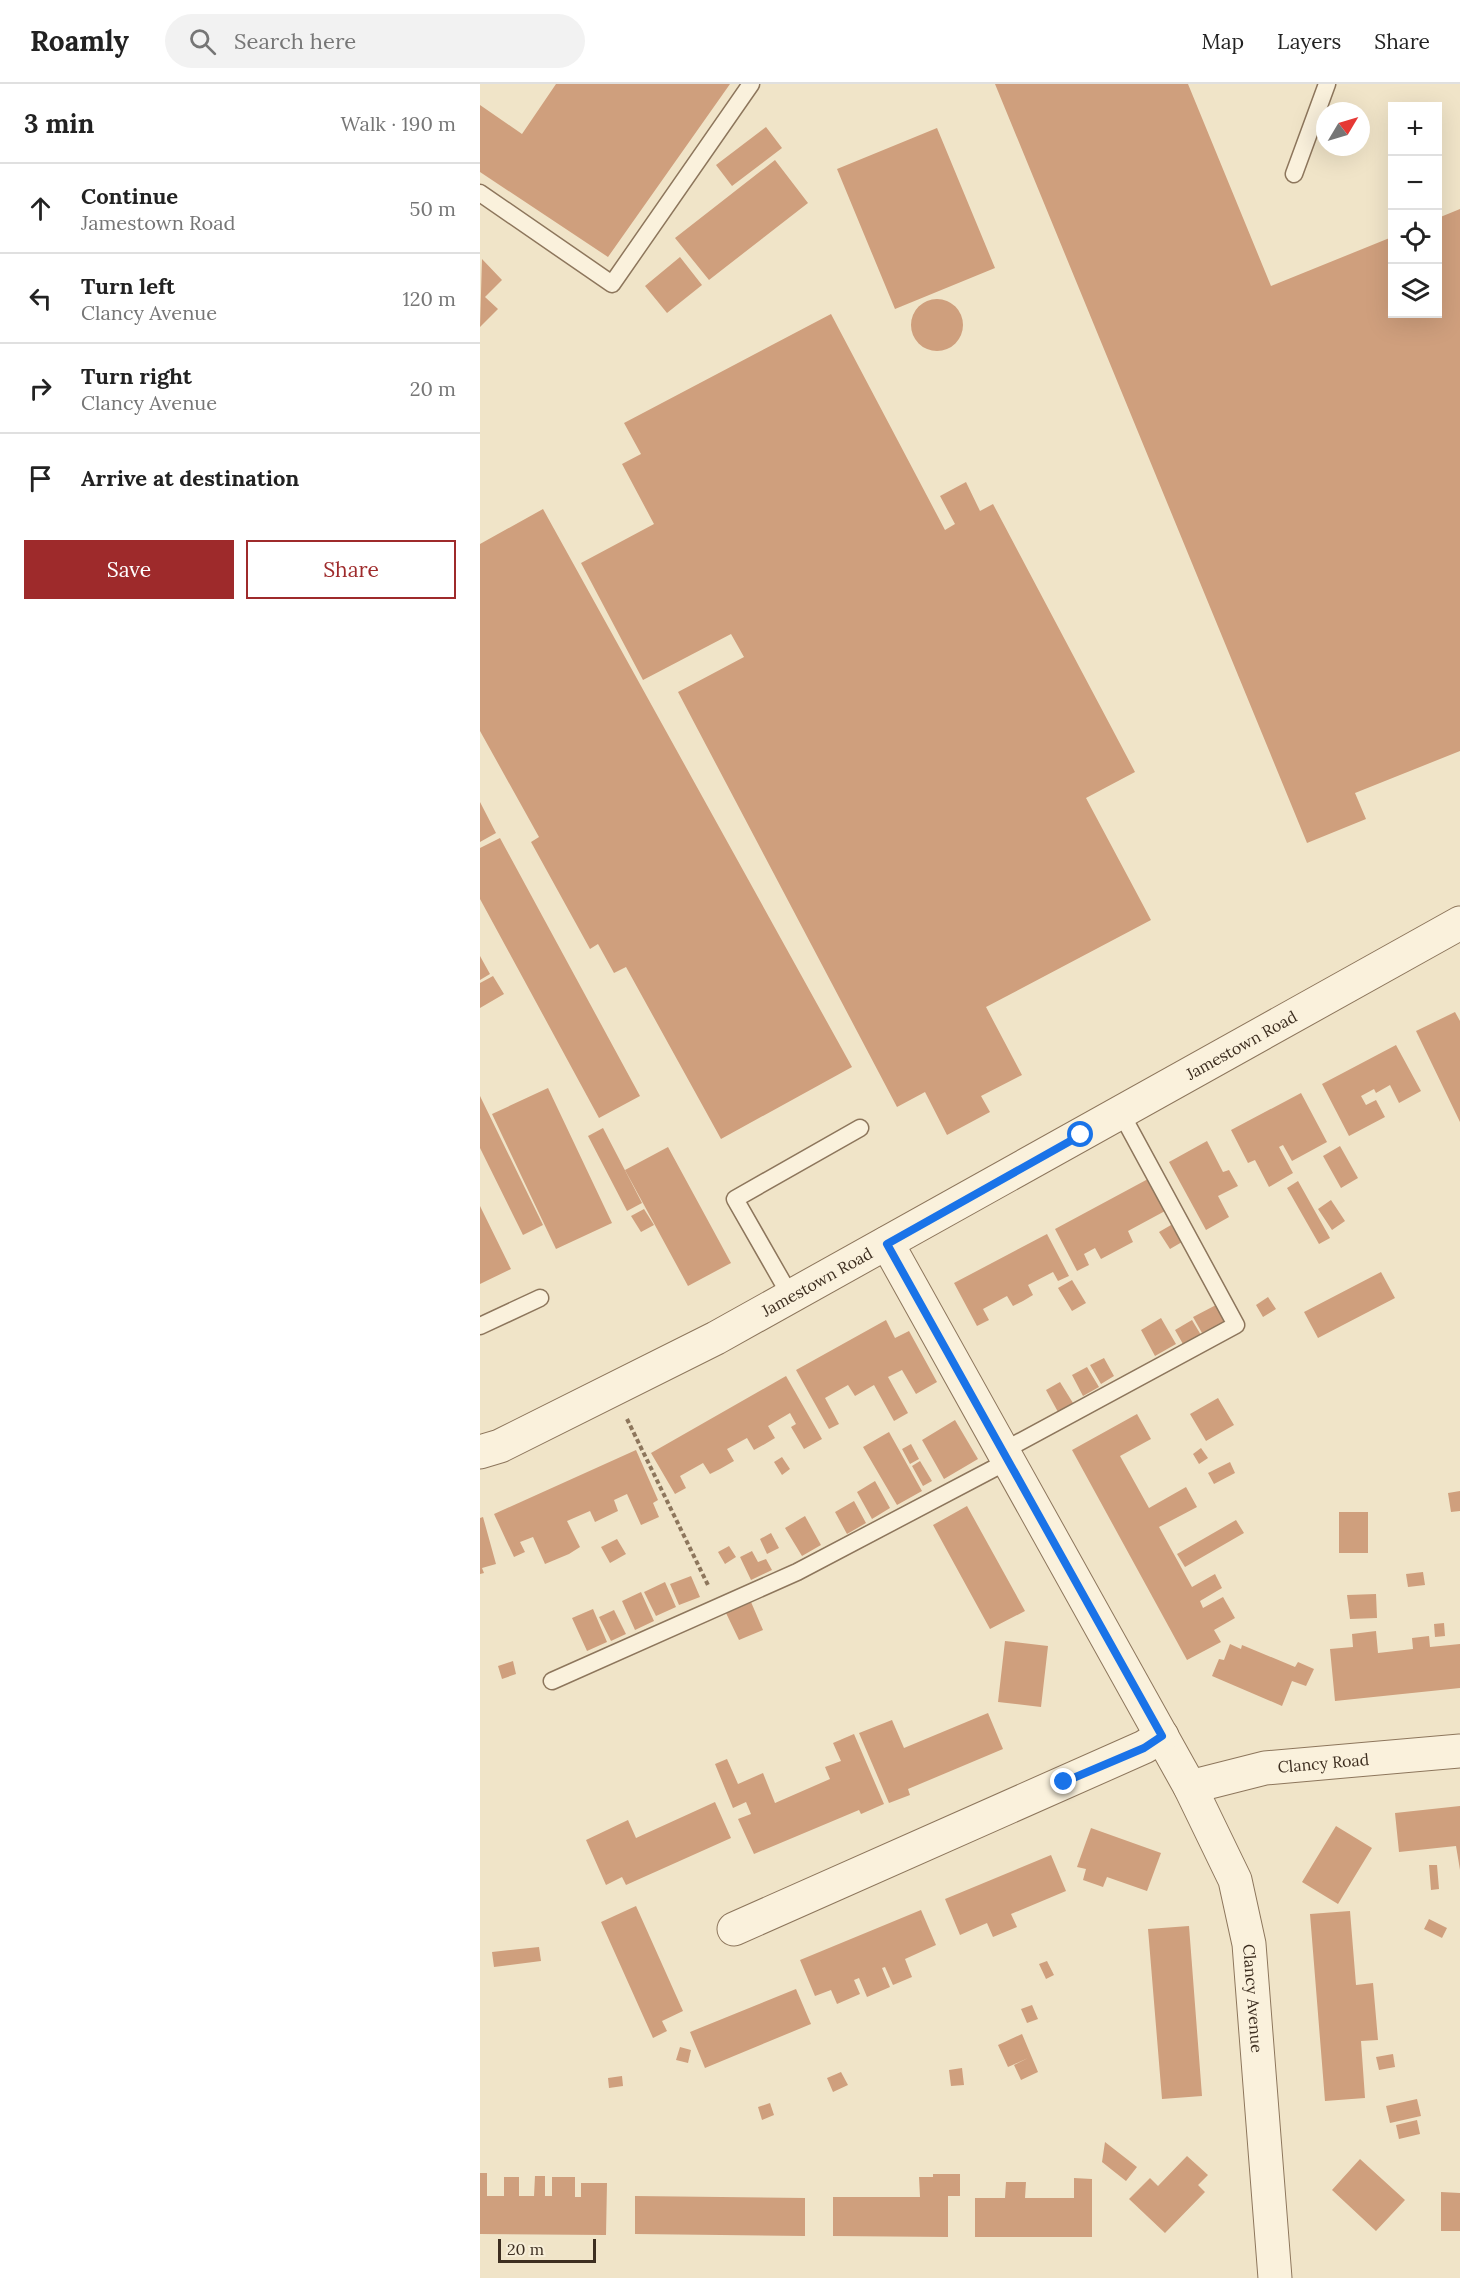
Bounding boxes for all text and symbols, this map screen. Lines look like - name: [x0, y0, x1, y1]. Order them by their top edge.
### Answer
- search box: [165, 14, 585, 68]
- text: Roamly: [30, 23, 129, 59]
- icon: search: [186, 25, 219, 58]
- text: Search here: [234, 27, 356, 55]
- text: Map: [1201, 28, 1244, 55]
- text: Layers: [1277, 28, 1341, 55]
- text: Share: [1374, 28, 1430, 55]
- north arrow: [1316, 102, 1370, 156]
- map controls: [1388, 102, 1442, 318]
- button: +: [1388, 102, 1442, 156]
- text: 3 min: [24, 107, 94, 140]
- text: Walk · 190 m: [340, 111, 456, 136]
- button: −: [1388, 156, 1442, 210]
- text: Continue: [81, 182, 178, 210]
- icon: ahead: [24, 192, 57, 225]
- text: 50 m: [410, 196, 456, 221]
- text: Jamestown Road: [81, 210, 236, 235]
- button: locate: [1388, 210, 1442, 264]
- button: layers: [1388, 264, 1442, 318]
- text: Turn left: [81, 272, 175, 300]
- icon: left: [24, 282, 57, 315]
- text: 120 m: [402, 286, 456, 311]
- text: Clancy Avenue: [81, 300, 217, 325]
- text: Turn right: [81, 362, 192, 390]
- icon: right: [24, 372, 57, 405]
- text: 20 m: [410, 376, 456, 401]
- text: Clancy Avenue: [81, 390, 217, 415]
- icon: arrive: [24, 462, 57, 495]
- text: Arrive at destination: [81, 464, 299, 492]
- button: Save: [24, 540, 234, 599]
- button: Share: [246, 540, 456, 599]
- street label: Jamestown Road: [1182, 1006, 1301, 1084]
- route start: [1067, 1121, 1093, 1147]
- street label: Jamestown Road: [757, 1243, 876, 1321]
- street label: Clancy Road: [1277, 1749, 1370, 1777]
- route end: [1050, 1768, 1076, 1794]
- street label: Clancy Avenue: [1239, 1943, 1267, 2054]
- scale bar: [498, 2236, 596, 2264]
- text: 20 m: [507, 2239, 544, 2259]

